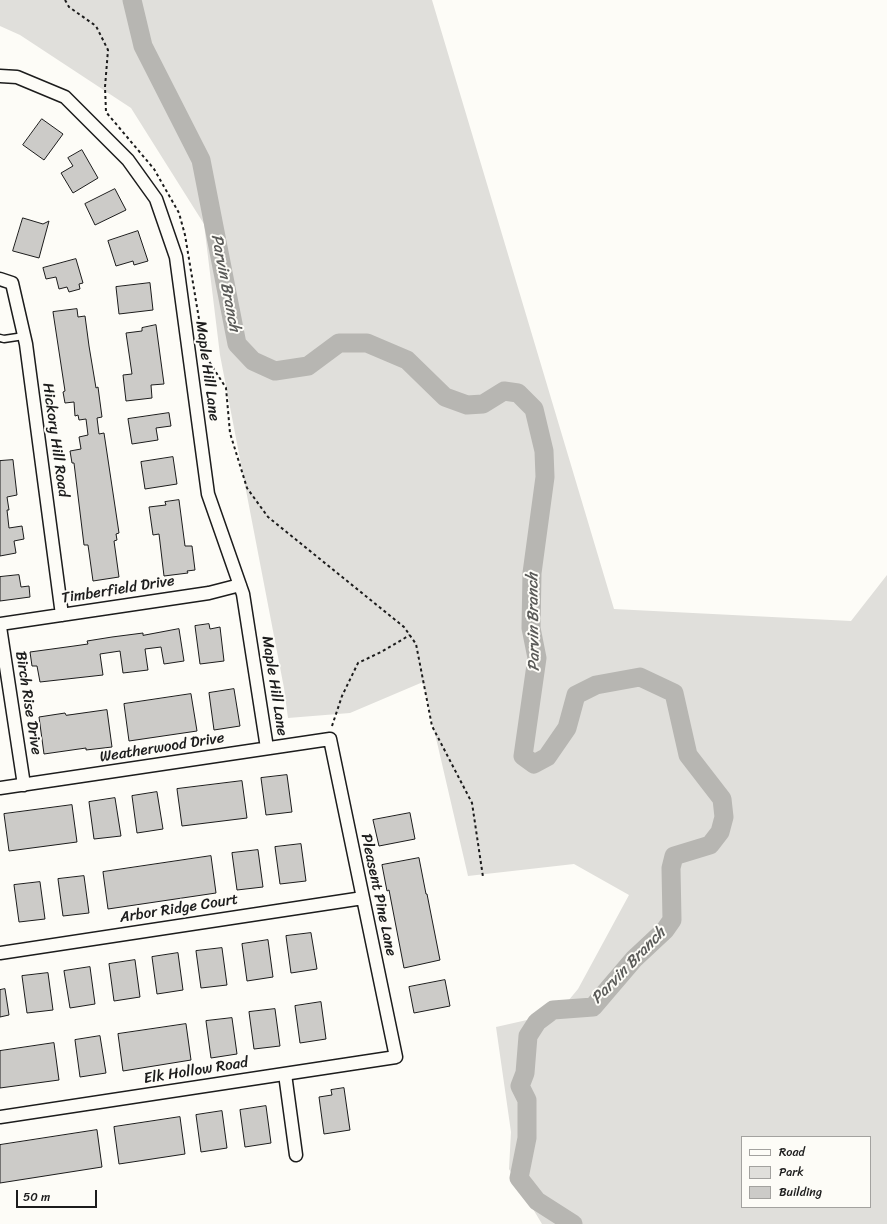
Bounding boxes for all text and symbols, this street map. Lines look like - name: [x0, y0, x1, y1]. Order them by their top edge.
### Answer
- water label: Parvin Branch: [206, 233, 244, 333]
- street label: Maple Hill Lane: [191, 320, 223, 422]
- street label: Hickory Hill Road: [38, 382, 72, 498]
- street label: Timberfield Drive: [60, 572, 176, 608]
- water label: Parvin Branch: [524, 572, 544, 672]
- street label: Maple Hill Lane: [257, 635, 291, 737]
- street label: Birch Rise Drive: [11, 650, 45, 756]
- street label: Weatherwood Drive: [98, 729, 226, 767]
- street label: Pleasent Pine Lane: [356, 832, 400, 958]
- street label: Arbor Ridge Court: [118, 891, 240, 927]
- water label: Parvin Branch: [588, 924, 670, 1008]
- street label: Elk Hollow Road: [143, 1054, 249, 1088]
- legend: [741, 1136, 871, 1208]
- text: Road: [779, 1141, 805, 1163]
- text: Park: [779, 1161, 804, 1183]
- text: Building: [779, 1181, 822, 1203]
- scale bar: [18, 1182, 99, 1208]
- text: 50 m: [23, 1186, 50, 1208]

